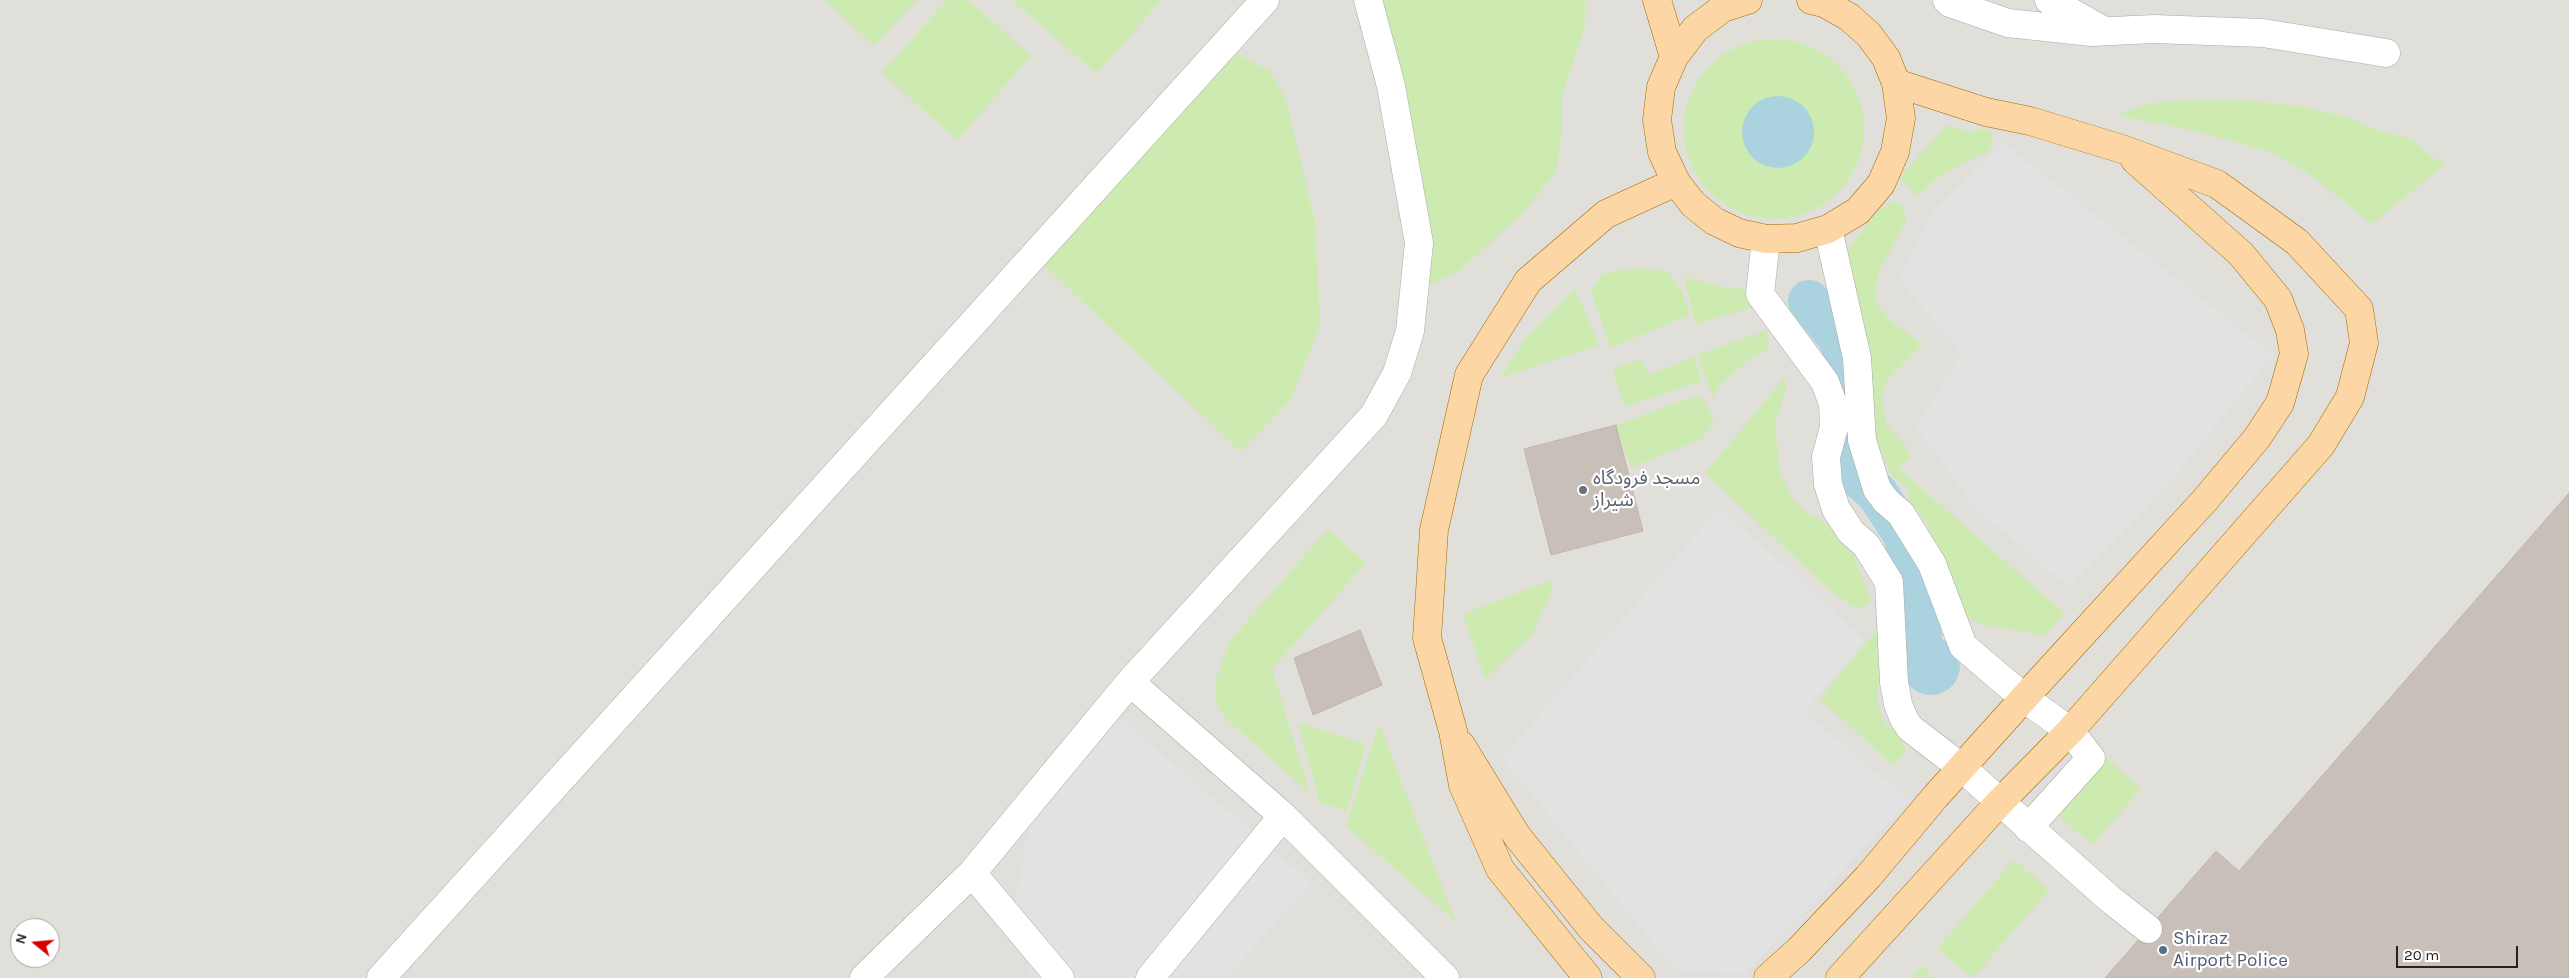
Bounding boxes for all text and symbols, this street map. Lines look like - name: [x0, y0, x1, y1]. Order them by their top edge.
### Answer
- place label: مسجد فرودگاه شیراز: [1593, 468, 1700, 512]
- marker: مسجد فرودگاه شیراز: [1577, 484, 1589, 496]
- north arrow: [10, 918, 60, 968]
- place label: Shiraz Airport Police: [2173, 928, 2288, 972]
- text: N: [12, 931, 31, 946]
- scale bar: [2399, 936, 2522, 968]
- marker: Shiraz Airport Police: [2157, 944, 2169, 956]
- text: 20 m: [2404, 946, 2439, 964]

